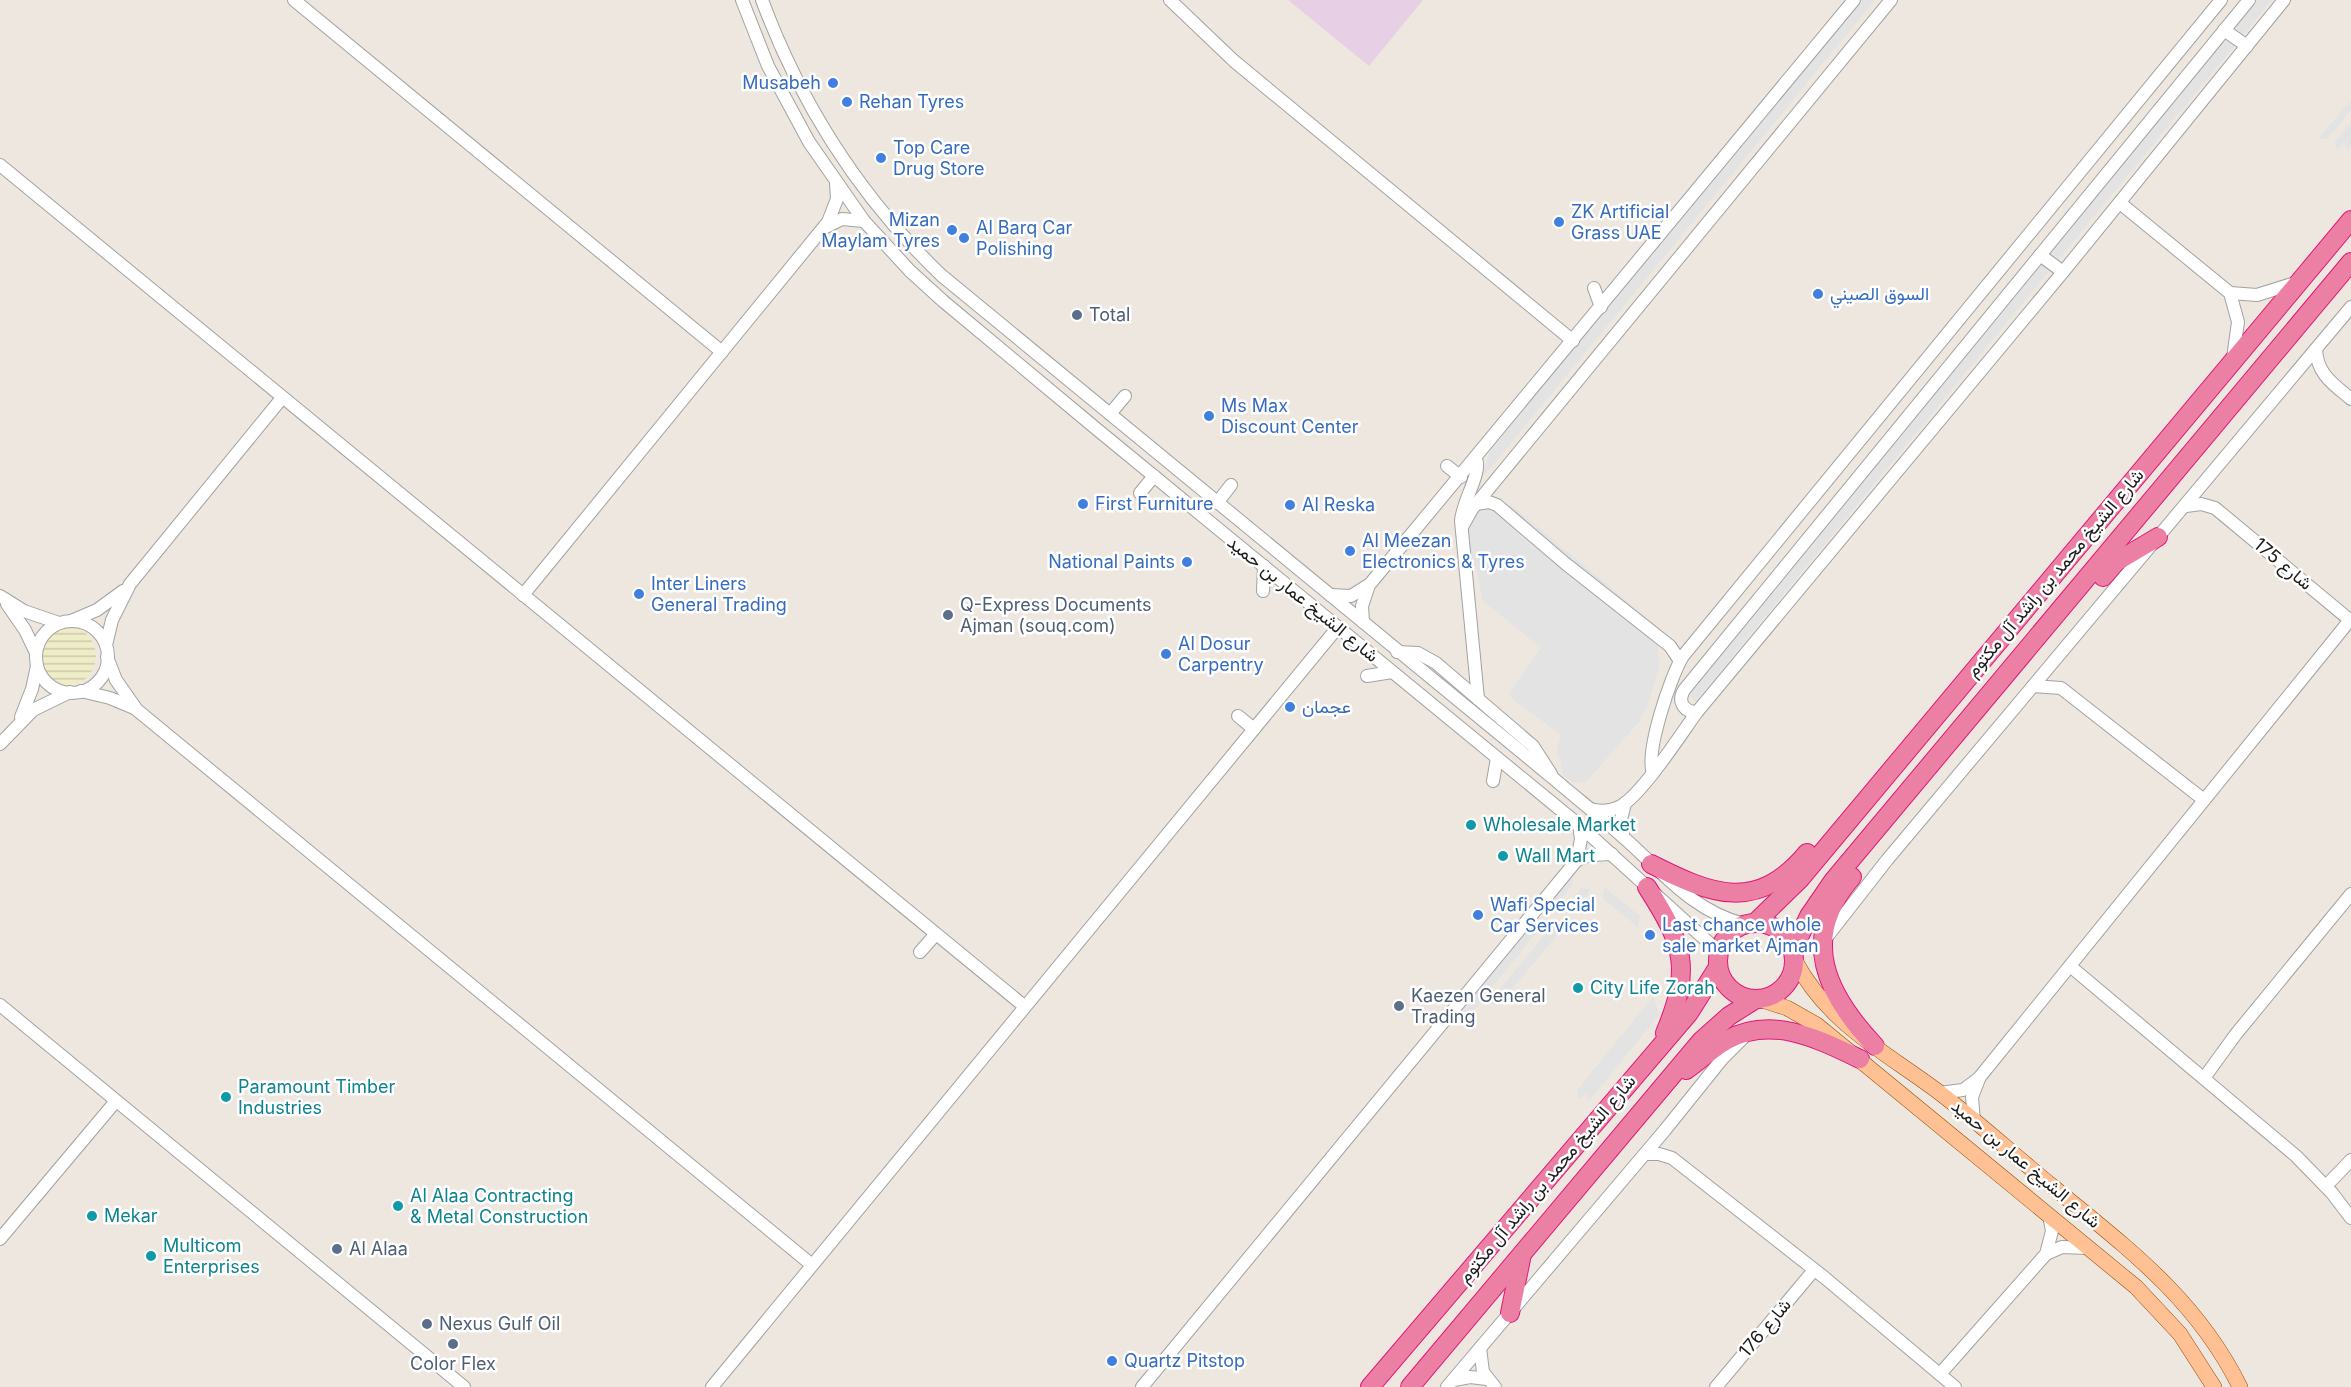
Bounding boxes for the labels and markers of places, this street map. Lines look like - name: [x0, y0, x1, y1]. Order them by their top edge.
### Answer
- place label: Musabeh: [742, 72, 821, 93]
- marker: Musabeh: [826, 76, 840, 90]
- place label: Rehan Tyres: [859, 91, 964, 112]
- marker: Rehan Tyres: [840, 95, 854, 109]
- place label: Top Care Drug Store: [893, 137, 985, 179]
- marker: Top Care Drug Store: [874, 151, 888, 165]
- place label: ZK Artificial Grass UAE: [1571, 201, 1669, 243]
- place label: Mizan Maylam Tyres: [821, 209, 940, 251]
- marker: ZK Artificial Grass UAE: [1552, 215, 1566, 229]
- place label: Al Barq Car Polishing: [976, 217, 1073, 259]
- marker: Mizan Maylam Tyres: [945, 223, 959, 237]
- marker: Al Barq Car Polishing: [957, 231, 971, 245]
- place label: السوق الصيني: [1830, 283, 1929, 309]
- marker: السوق الصيني: [1811, 287, 1825, 301]
- place label: Total: [1089, 304, 1130, 325]
- marker: Total: [1070, 308, 1084, 322]
- place label: Ms Max Discount Center: [1221, 395, 1359, 437]
- marker: Ms Max Discount Center: [1202, 409, 1216, 423]
- place label: First Furniture: [1095, 493, 1213, 514]
- place label: Al Reska: [1302, 494, 1375, 515]
- marker: First Furniture: [1076, 497, 1090, 511]
- marker: Al Reska: [1283, 498, 1297, 512]
- place label: Al Meezan Electronics & Tyres: [1362, 530, 1525, 572]
- marker: Al Meezan Electronics & Tyres: [1343, 544, 1357, 558]
- place label: National Paints: [1048, 551, 1175, 572]
- marker: National Paints: [1180, 555, 1194, 569]
- place label: Inter Liners General Trading: [651, 573, 787, 615]
- marker: Inter Liners General Trading: [632, 587, 646, 601]
- place label: Q-Express Documents Ajman (souq.com): [960, 594, 1152, 636]
- marker: Q-Express Documents Ajman (souq.com): [941, 608, 955, 622]
- place label: Al Dosur Carpentry: [1178, 633, 1264, 675]
- marker: Al Dosur Carpentry: [1159, 647, 1173, 661]
- place label: عجمان: [1302, 696, 1351, 717]
- marker: عجمان: [1283, 700, 1297, 714]
- place label: Wholesale Market: [1483, 814, 1636, 835]
- marker: Wholesale Market: [1464, 818, 1478, 832]
- place label: Wall Mart: [1515, 845, 1595, 866]
- marker: Wall Mart: [1496, 849, 1510, 863]
- place label: Wafi Special Car Services: [1490, 894, 1599, 936]
- marker: Wafi Special Car Services: [1471, 908, 1485, 922]
- place label: Last chance whole sale market Ajman: [1662, 914, 1821, 956]
- marker: Last chance whole sale market Ajman: [1643, 928, 1657, 942]
- place label: City Life Zorah: [1590, 977, 1715, 998]
- marker: City Life Zorah: [1571, 981, 1585, 995]
- place label: Kaezen General Trading: [1411, 985, 1546, 1027]
- marker: Kaezen General Trading: [1392, 999, 1406, 1013]
- place label: Paramount Timber Industries: [238, 1076, 396, 1118]
- marker: Paramount Timber Industries: [219, 1090, 233, 1104]
- place label: Al Alaa Contracting & Metal Construction: [410, 1185, 588, 1227]
- marker: Al Alaa Contracting & Metal Construction: [391, 1199, 405, 1213]
- place label: Mekar: [104, 1205, 158, 1226]
- marker: Mekar: [85, 1209, 99, 1223]
- place label: Multicom Enterprises: [163, 1235, 260, 1277]
- place label: Al Alaa: [349, 1238, 408, 1259]
- marker: Al Alaa: [330, 1242, 344, 1256]
- marker: Multicom Enterprises: [144, 1249, 158, 1263]
- place label: Nexus Gulf Oil: [439, 1313, 560, 1334]
- marker: Nexus Gulf Oil: [420, 1317, 434, 1331]
- marker: Color Flex: [446, 1337, 460, 1351]
- place label: Quartz Pitstop: [1124, 1350, 1245, 1371]
- place label: Color Flex: [410, 1353, 496, 1374]
- marker: Quartz Pitstop: [1105, 1354, 1119, 1368]

